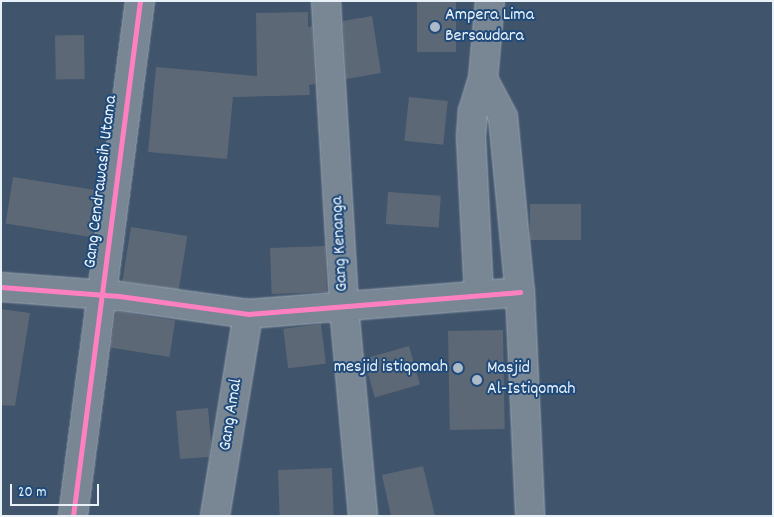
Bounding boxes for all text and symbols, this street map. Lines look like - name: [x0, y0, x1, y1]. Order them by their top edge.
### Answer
- place label: Ampera Lima Bersaudara: [445, 6, 534, 48]
- marker: Ampera Lima Bersaudara: [429, 21, 441, 33]
- street label: Gang Cendrawasih Utama: [81, 94, 123, 270]
- street label: Gang Kenanga: [328, 196, 354, 292]
- place label: mesjid istiqomah: [334, 357, 448, 379]
- place label: Masjid Al-Istiqomah: [487, 359, 575, 402]
- marker: mesjid istiqomah: [452, 362, 464, 374]
- marker: Masjid Al-Istiqomah: [471, 374, 483, 386]
- street label: Gang Amal: [216, 377, 248, 453]
- scale bar: [12, 474, 101, 506]
- text: 20 m: [18, 482, 46, 504]

